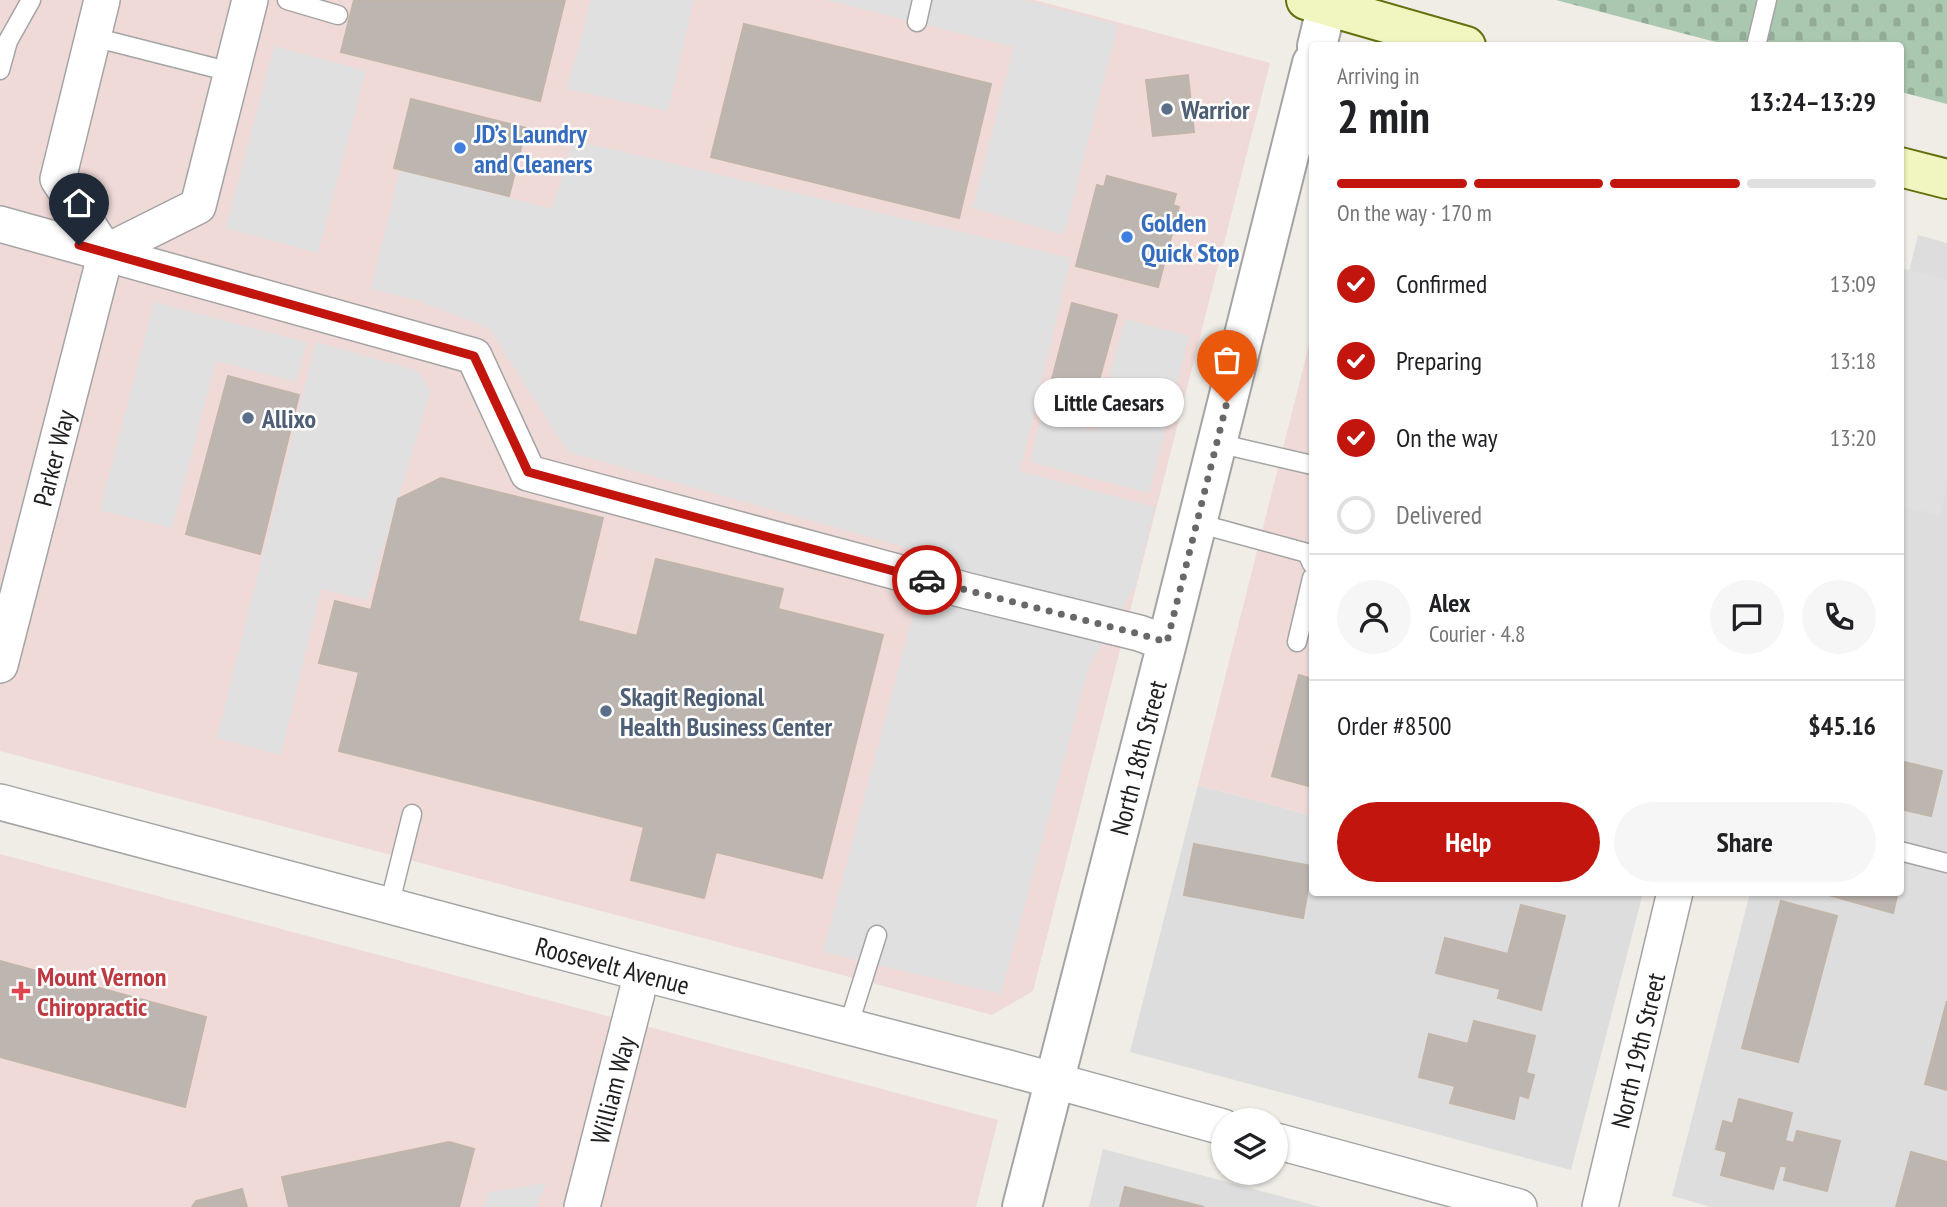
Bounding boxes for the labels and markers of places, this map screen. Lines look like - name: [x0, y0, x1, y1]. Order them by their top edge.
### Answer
- place label: Warrior: [1180, 93, 1250, 126]
- marker: Warrior: [1159, 101, 1175, 117]
- place label: JD’s Laundry and Cleaners: [473, 117, 593, 180]
- marker: JD’s Laundry and Cleaners: [452, 140, 468, 156]
- pin: [49, 173, 109, 245]
- place label: Golden Quick Stop: [1141, 206, 1240, 269]
- marker: Golden Quick Stop: [1119, 229, 1135, 245]
- pin: [1197, 330, 1257, 402]
- callout: Little Caesars: [1034, 378, 1185, 426]
- place label: Allixo: [261, 402, 316, 435]
- marker: Allixo: [240, 410, 256, 426]
- place label: Skagit Regional Health Business Center: [620, 680, 833, 743]
- marker: Skagit Regional Health Business Center: [598, 703, 614, 719]
- place label: Mount Vernon Chiropractic: [37, 960, 166, 1023]
- marker: Mount Vernon Chiropractic: [11, 981, 31, 1001]

